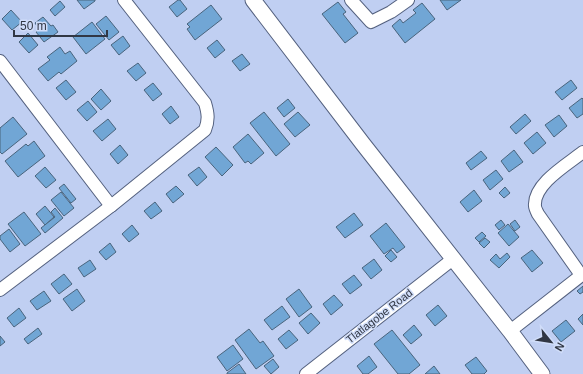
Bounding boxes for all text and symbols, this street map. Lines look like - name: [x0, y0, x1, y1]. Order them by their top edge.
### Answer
- scale bar: [14, 12, 107, 38]
- text: 50 m: [20, 19, 47, 33]
- street label: Tlatlagobe Road: [343, 286, 415, 346]
- north arrow: [531, 322, 571, 362]
- text: N: [552, 341, 567, 353]

